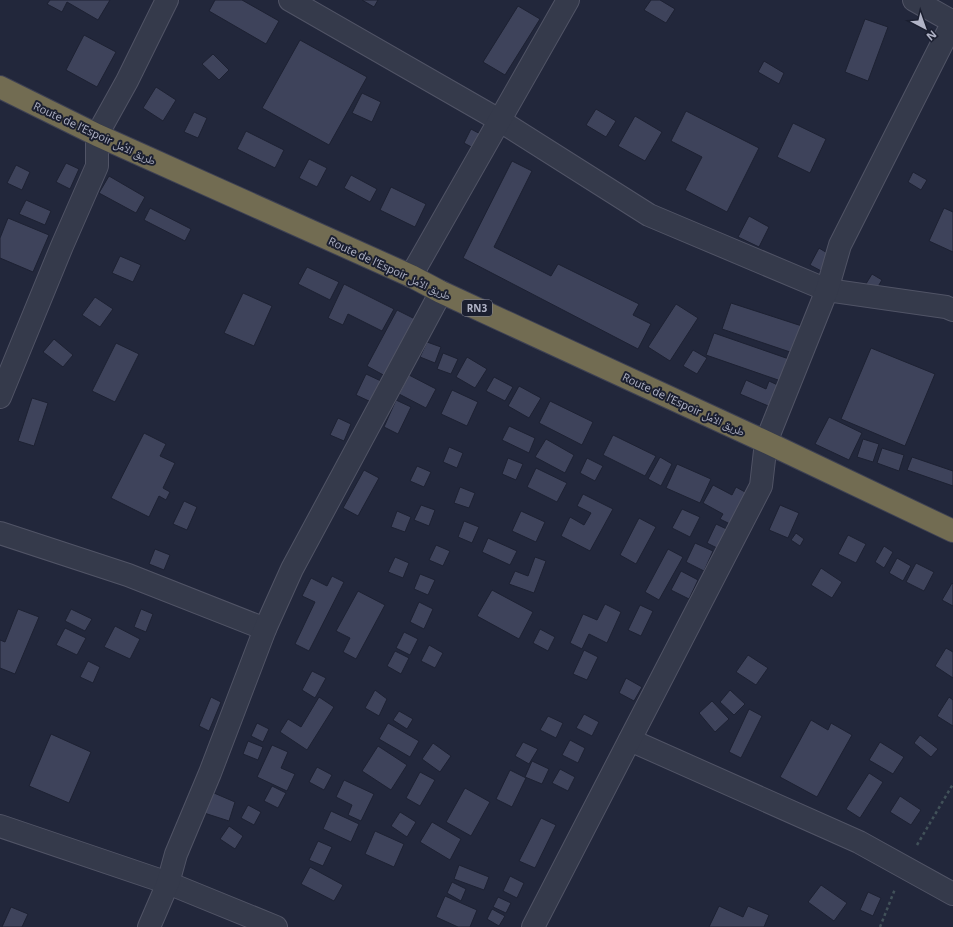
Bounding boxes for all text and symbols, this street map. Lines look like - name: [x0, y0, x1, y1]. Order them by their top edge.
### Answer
- north arrow: [905, 8, 945, 48]
- text: N: [924, 27, 940, 45]
- street label: Route de l’Espoir طريق الأمل: [31, 98, 159, 168]
- street label: Route de l’Espoir طريق الأمل: [326, 233, 454, 303]
- road number: RN3: [462, 300, 492, 316]
- street label: Route de l’Espoir طريق الأمل: [620, 369, 748, 439]

